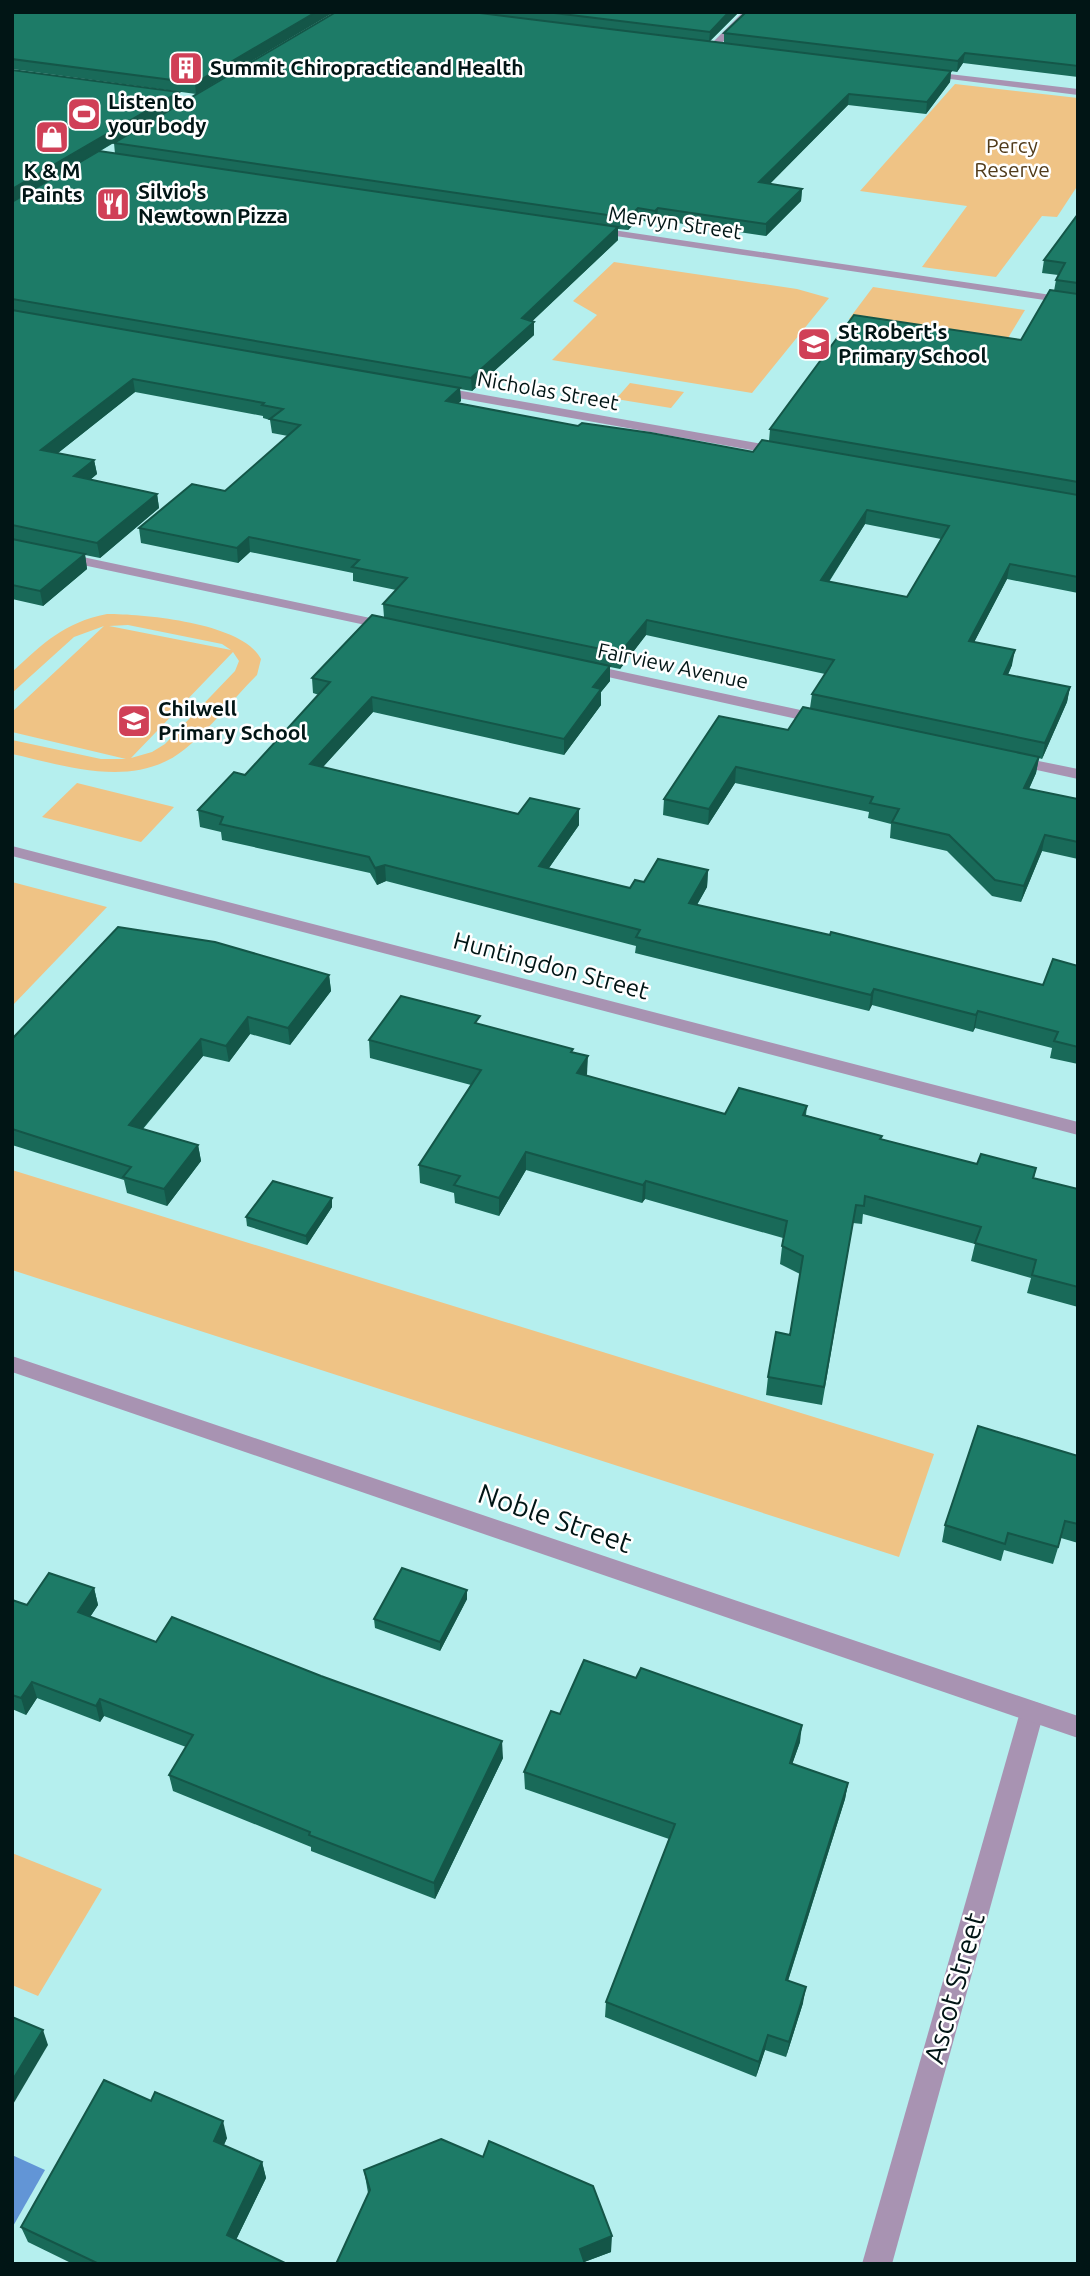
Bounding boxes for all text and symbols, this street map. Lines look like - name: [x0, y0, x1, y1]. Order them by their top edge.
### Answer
- building icon: Summit Chiropractic and Health: [167, 49, 205, 87]
- place label: Summit Chiropractic and Health: [210, 55, 524, 79]
- place label: Listen to your body: [108, 89, 206, 137]
- sports icon: Listen to your body: [65, 95, 103, 133]
- shop icon: K & M Paints: [33, 118, 71, 156]
- park label: Percy Reserve: [974, 133, 1050, 181]
- place label: K & M Paints: [21, 158, 83, 206]
- place label: Silvio's Newtown Pizza: [138, 179, 288, 227]
- restaurant icon: Silvio's Newtown Pizza: [94, 185, 132, 223]
- street label: Mervyn Street: [607, 201, 743, 243]
- place label: St Robert's Primary School: [838, 319, 987, 367]
- school or university icon: St Robert's Primary School: [795, 325, 833, 363]
- street label: Nicholas Street: [476, 366, 621, 414]
- street label: Fairview Avenue: [596, 637, 751, 693]
- place label: Chilwell Primary School: [158, 696, 307, 744]
- school or university icon: Chilwell Primary School: [115, 702, 153, 740]
- street label: Huntingdon Street: [450, 926, 652, 1005]
- street label: Noble Street: [474, 1477, 636, 1558]
- street label: Ascot Street: [917, 1909, 990, 2067]

